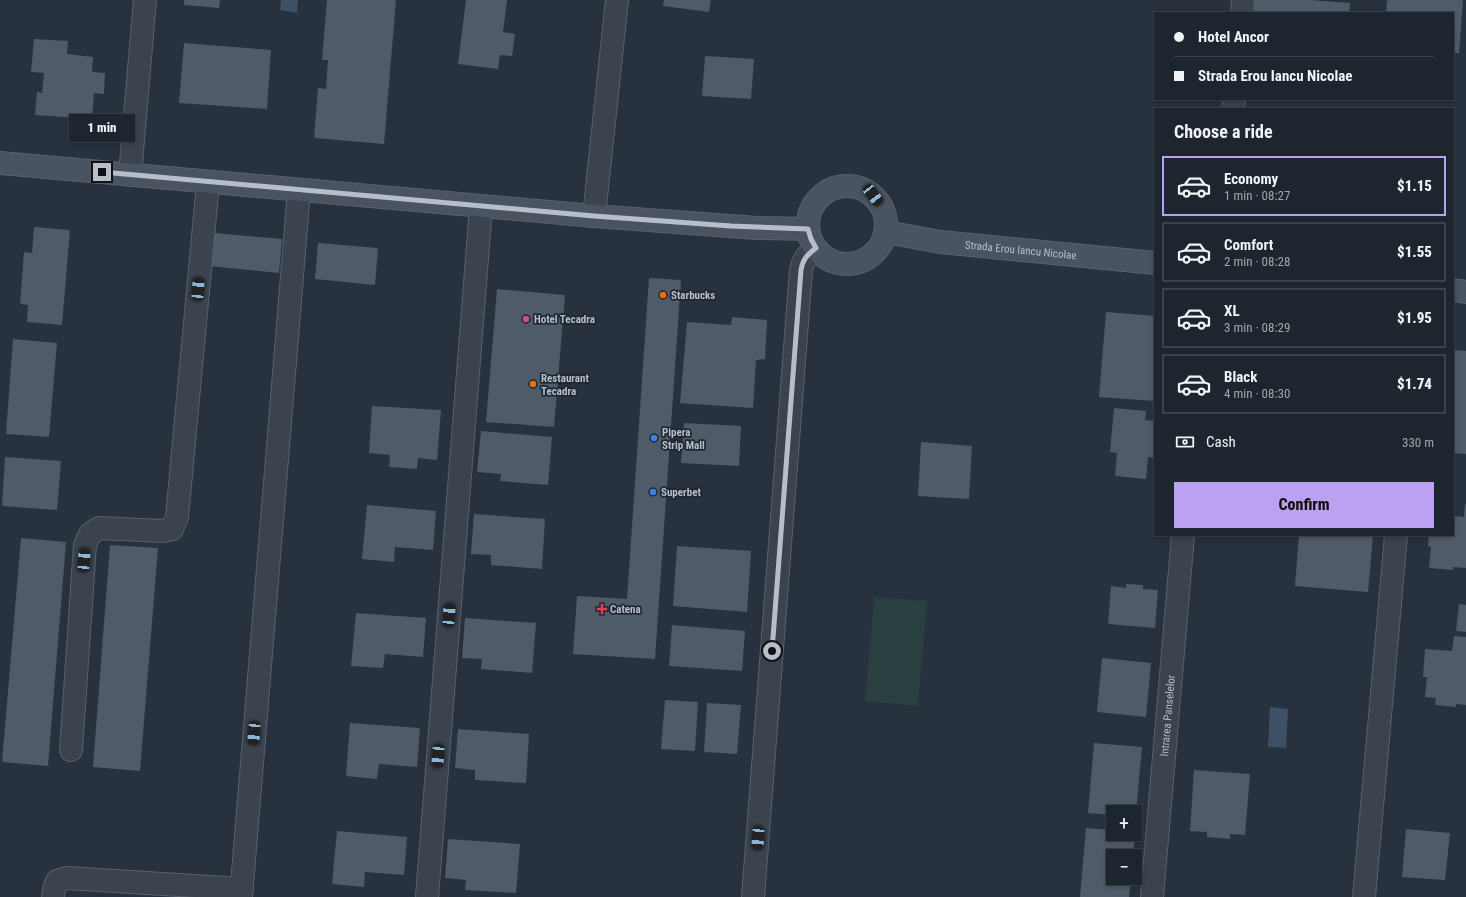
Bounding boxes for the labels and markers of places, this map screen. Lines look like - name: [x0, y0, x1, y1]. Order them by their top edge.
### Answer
- place label: Starbucks: [671, 289, 715, 302]
- marker: Starbucks: [658, 290, 668, 300]
- place label: Hotel Tecadra: [534, 313, 595, 326]
- marker: Hotel Tecadra: [521, 314, 531, 324]
- place label: Restaurant Tecadra: [541, 372, 589, 398]
- marker: Restaurant Tecadra: [528, 379, 538, 389]
- place label: Pipera Strip Mall: [662, 426, 705, 452]
- marker: Pipera Strip Mall: [649, 433, 659, 443]
- place label: Superbet: [661, 486, 701, 499]
- marker: Superbet: [648, 487, 658, 497]
- place label: Catena: [610, 603, 641, 616]
- marker: Catena: [597, 604, 607, 614]

